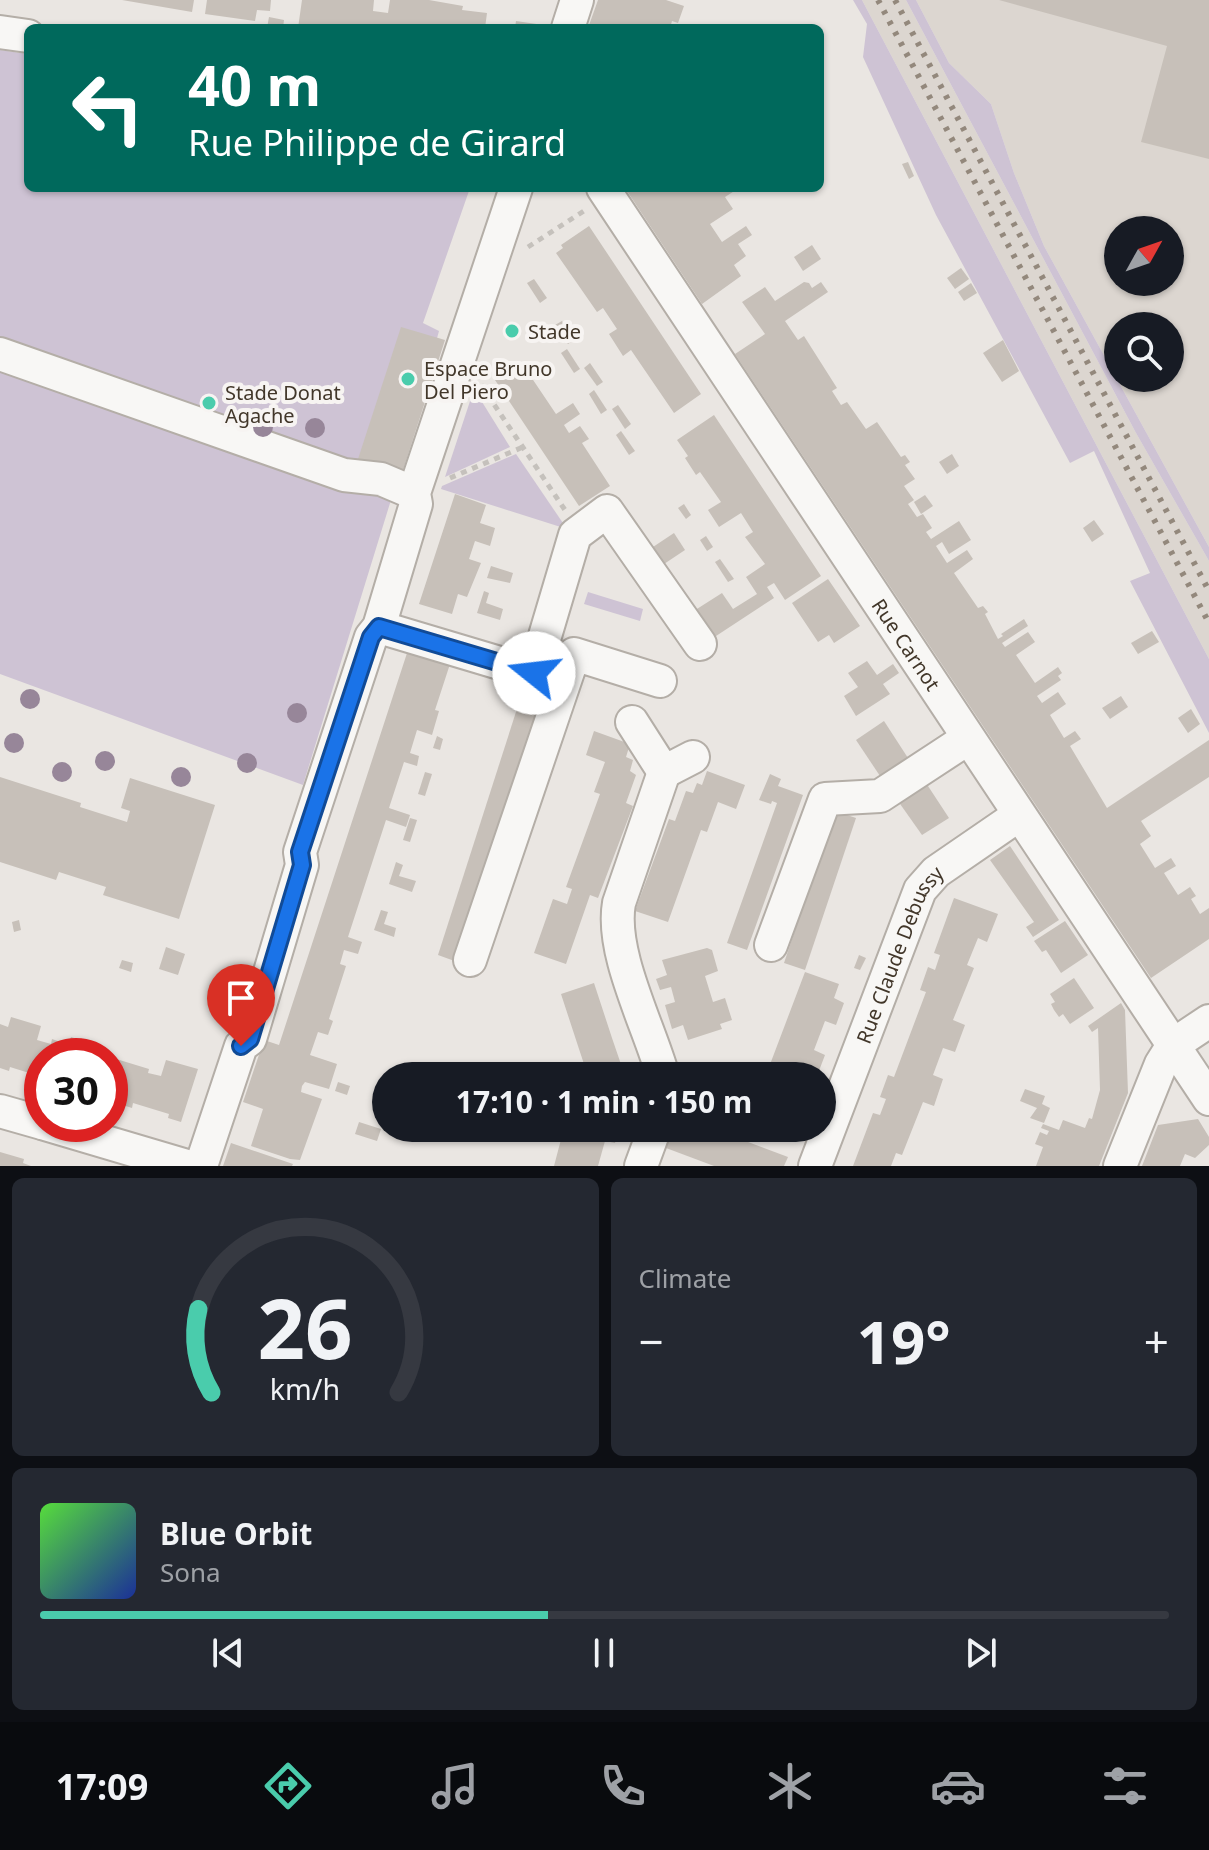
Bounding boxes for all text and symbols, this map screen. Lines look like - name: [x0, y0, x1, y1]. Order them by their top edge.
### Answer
- text: 40 m: [188, 46, 321, 122]
- icon: left: [56, 56, 160, 160]
- text: Rue Philippe de Girard: [188, 118, 566, 167]
- north arrow: [1104, 216, 1184, 296]
- map controls: [1104, 216, 1184, 392]
- button: search: [1104, 312, 1184, 392]
- place label: Stade: [528, 318, 581, 345]
- marker: Stade: [503, 322, 521, 340]
- place label: Espace Bruno Del Piero: [424, 355, 552, 405]
- marker: Espace Bruno Del Piero: [399, 370, 417, 388]
- place label: Stade Donat Agache: [225, 379, 341, 429]
- marker: Stade Donat Agache: [200, 394, 218, 412]
- street label: Rue Carnot: [866, 593, 947, 696]
- position arrow: [492, 631, 576, 715]
- street label: Rue Claude Debussy: [849, 859, 950, 1047]
- pin: [207, 964, 275, 1046]
- icon: arrive: [219, 976, 263, 1020]
- speed limit sign: 30: [24, 1038, 128, 1142]
- text: 17:10 · 1 min · 150 m: [456, 1081, 752, 1122]
- text: Climate: [639, 1260, 731, 1296]
- text: 26: [258, 1270, 353, 1383]
- text: 19°: [857, 1300, 951, 1382]
- text: −: [639, 1311, 664, 1371]
- text: +: [1144, 1311, 1169, 1371]
- text: km/h: [270, 1369, 340, 1408]
- text: Blue Orbit: [160, 1513, 312, 1554]
- text: Sona: [160, 1554, 221, 1590]
- icon: previous: [206, 1631, 250, 1675]
- icon: pause: [582, 1631, 626, 1675]
- icon: next: [959, 1631, 1003, 1675]
- icon: directions: [260, 1758, 316, 1814]
- icon: music: [427, 1758, 483, 1814]
- icon: phone: [595, 1758, 651, 1814]
- icon: climate: [762, 1758, 818, 1814]
- icon: car: [930, 1758, 986, 1814]
- icon: filters: [1097, 1758, 1153, 1814]
- text: 17:09: [56, 1762, 148, 1811]

